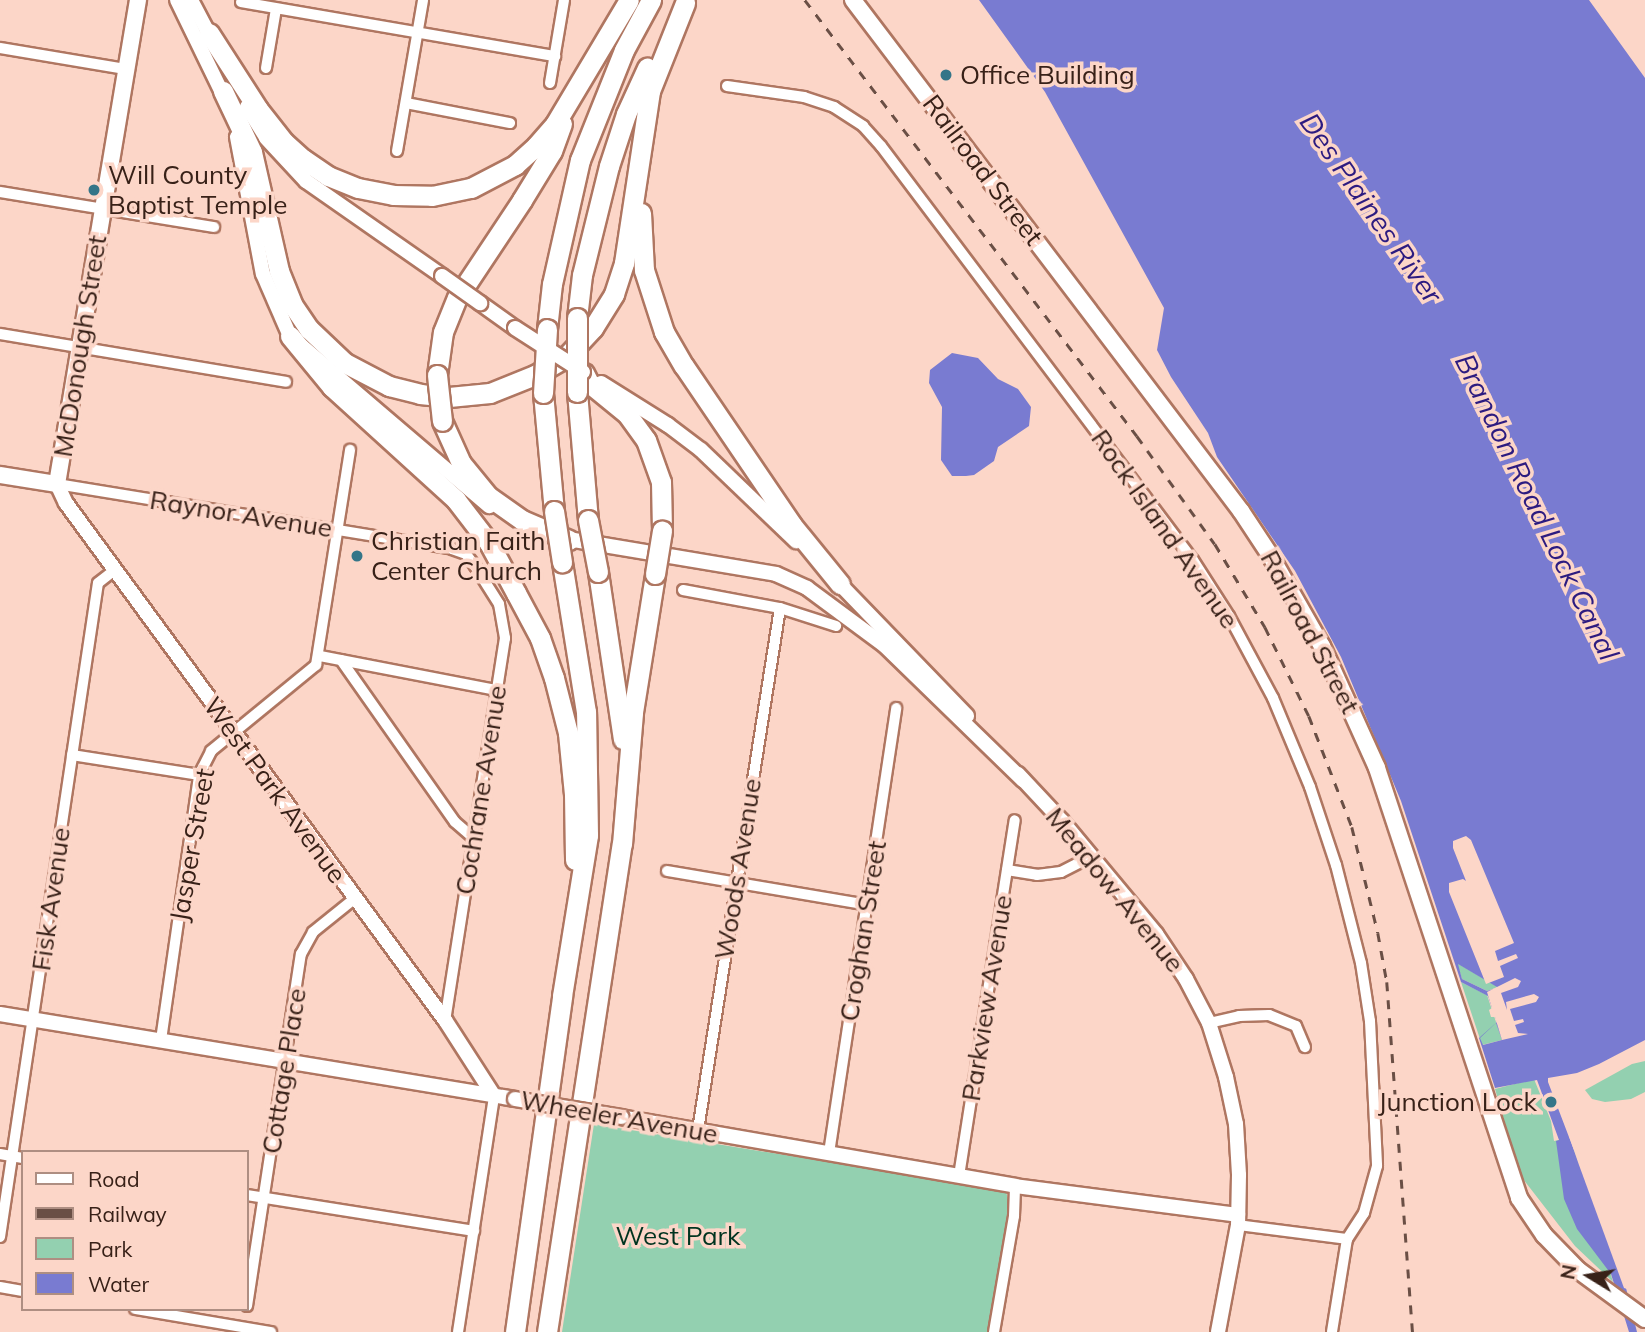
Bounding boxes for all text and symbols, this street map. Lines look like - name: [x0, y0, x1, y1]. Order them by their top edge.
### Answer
- place label: Office Building: [960, 59, 1135, 91]
- marker: Office Building: [938, 67, 954, 83]
- street label: Railroad Street: [916, 89, 1050, 251]
- water label: Des Plaines River: [1293, 106, 1449, 310]
- place label: Will County Baptist Temple: [108, 159, 287, 220]
- marker: Will County Baptist Temple: [86, 182, 102, 198]
- street label: McDonough Street: [47, 233, 113, 459]
- water label: Brandon Road Lock Canal: [1448, 348, 1626, 666]
- street label: Rock Island Avenue: [1085, 424, 1245, 634]
- street label: Raynor Avenue: [148, 484, 334, 544]
- place label: Christian Faith Center Church: [371, 525, 546, 586]
- street label: Railroad Street: [1254, 545, 1366, 719]
- marker: Christian Faith Center Church: [349, 548, 365, 564]
- street label: Cochrane Avenue: [449, 683, 513, 897]
- street label: West Park Avenue: [197, 691, 353, 889]
- street label: Jasper Street: [163, 766, 221, 924]
- street label: Woods Avenue: [708, 776, 768, 962]
- street label: Meadow Avenue: [1039, 802, 1191, 978]
- street label: Fisk Avenue: [26, 825, 76, 973]
- street label: Croghan Street: [833, 839, 893, 1023]
- street label: Parkview Avenue: [955, 893, 1019, 1103]
- street label: Cottage Place: [256, 986, 312, 1156]
- street label: Wheeler Avenue: [518, 1084, 720, 1150]
- place label: Junction Lock: [1378, 1086, 1537, 1118]
- marker: Junction Lock: [1543, 1094, 1559, 1110]
- legend: [21, 1150, 248, 1311]
- text: Road: [88, 1166, 139, 1192]
- text: Railway: [88, 1201, 167, 1227]
- park label: West Park: [616, 1220, 740, 1252]
- text: Park: [88, 1236, 132, 1262]
- north arrow: [1554, 1241, 1624, 1311]
- text: N: [1555, 1263, 1582, 1281]
- text: Water: [88, 1271, 149, 1297]

